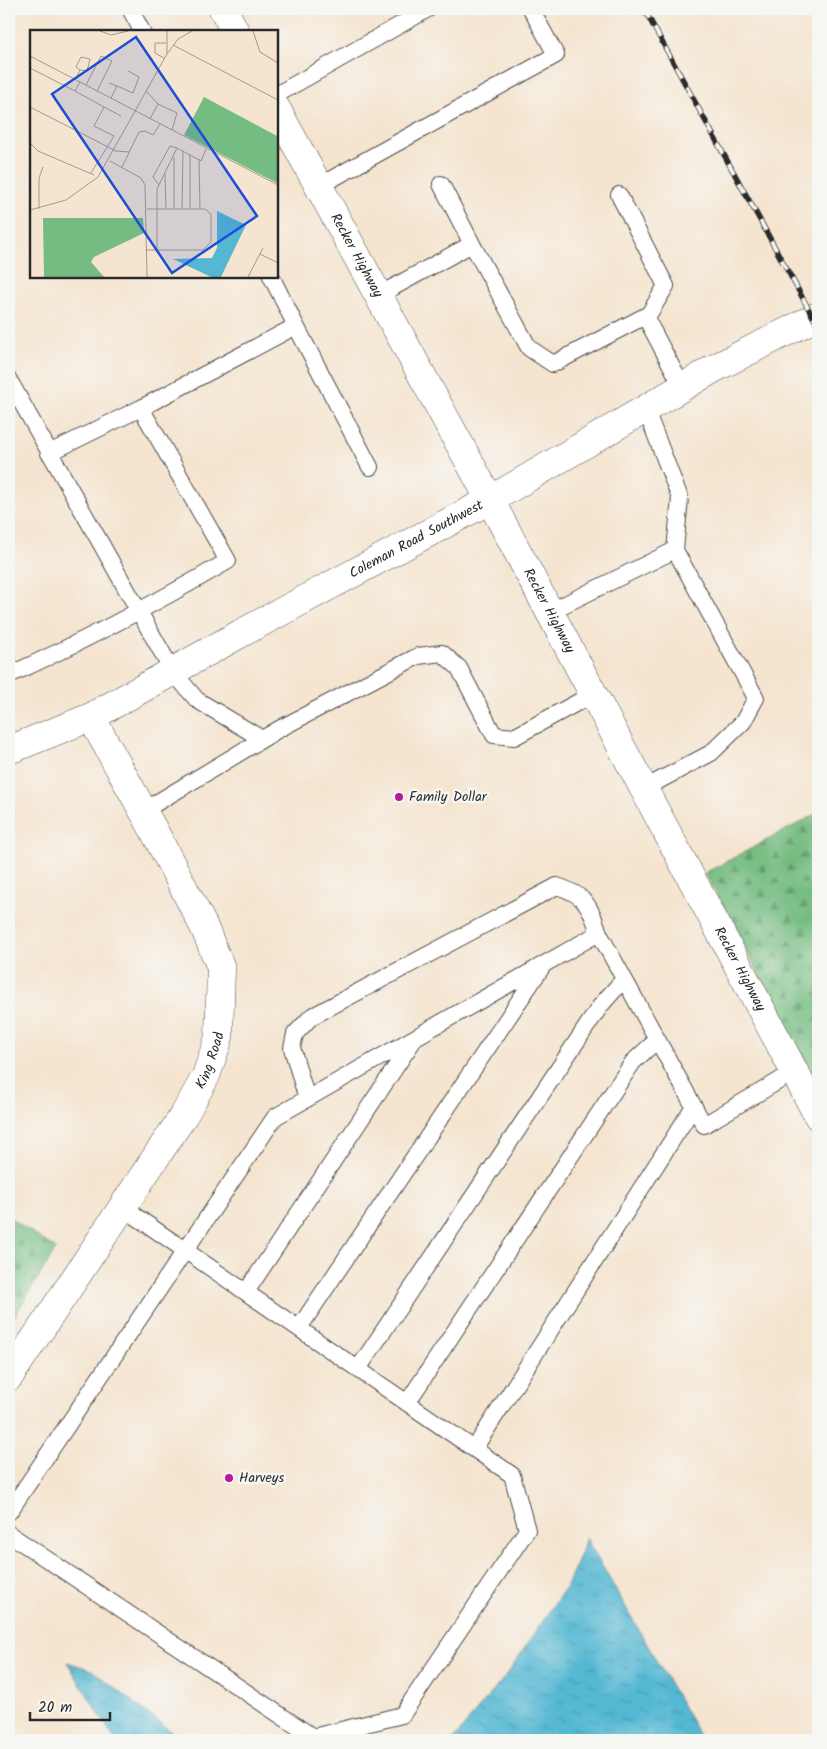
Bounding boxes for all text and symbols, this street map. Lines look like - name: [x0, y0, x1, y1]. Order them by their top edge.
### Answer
- inset map: [30, 30, 278, 278]
- street label: Recker Highway: [324, 209, 389, 302]
- street label: Coleman Road Southwest: [345, 494, 488, 585]
- street label: Recker Highway: [517, 564, 581, 657]
- place label: Family Dollar: [409, 786, 488, 808]
- marker: Family Dollar: [393, 791, 405, 803]
- street label: Recker Highway: [708, 923, 772, 1016]
- street label: King Road: [190, 1031, 230, 1093]
- place label: Harveys: [239, 1467, 284, 1489]
- marker: Harveys: [223, 1472, 235, 1484]
- scale bar: [30, 1689, 110, 1721]
- text: 20 m: [38, 1696, 72, 1720]

